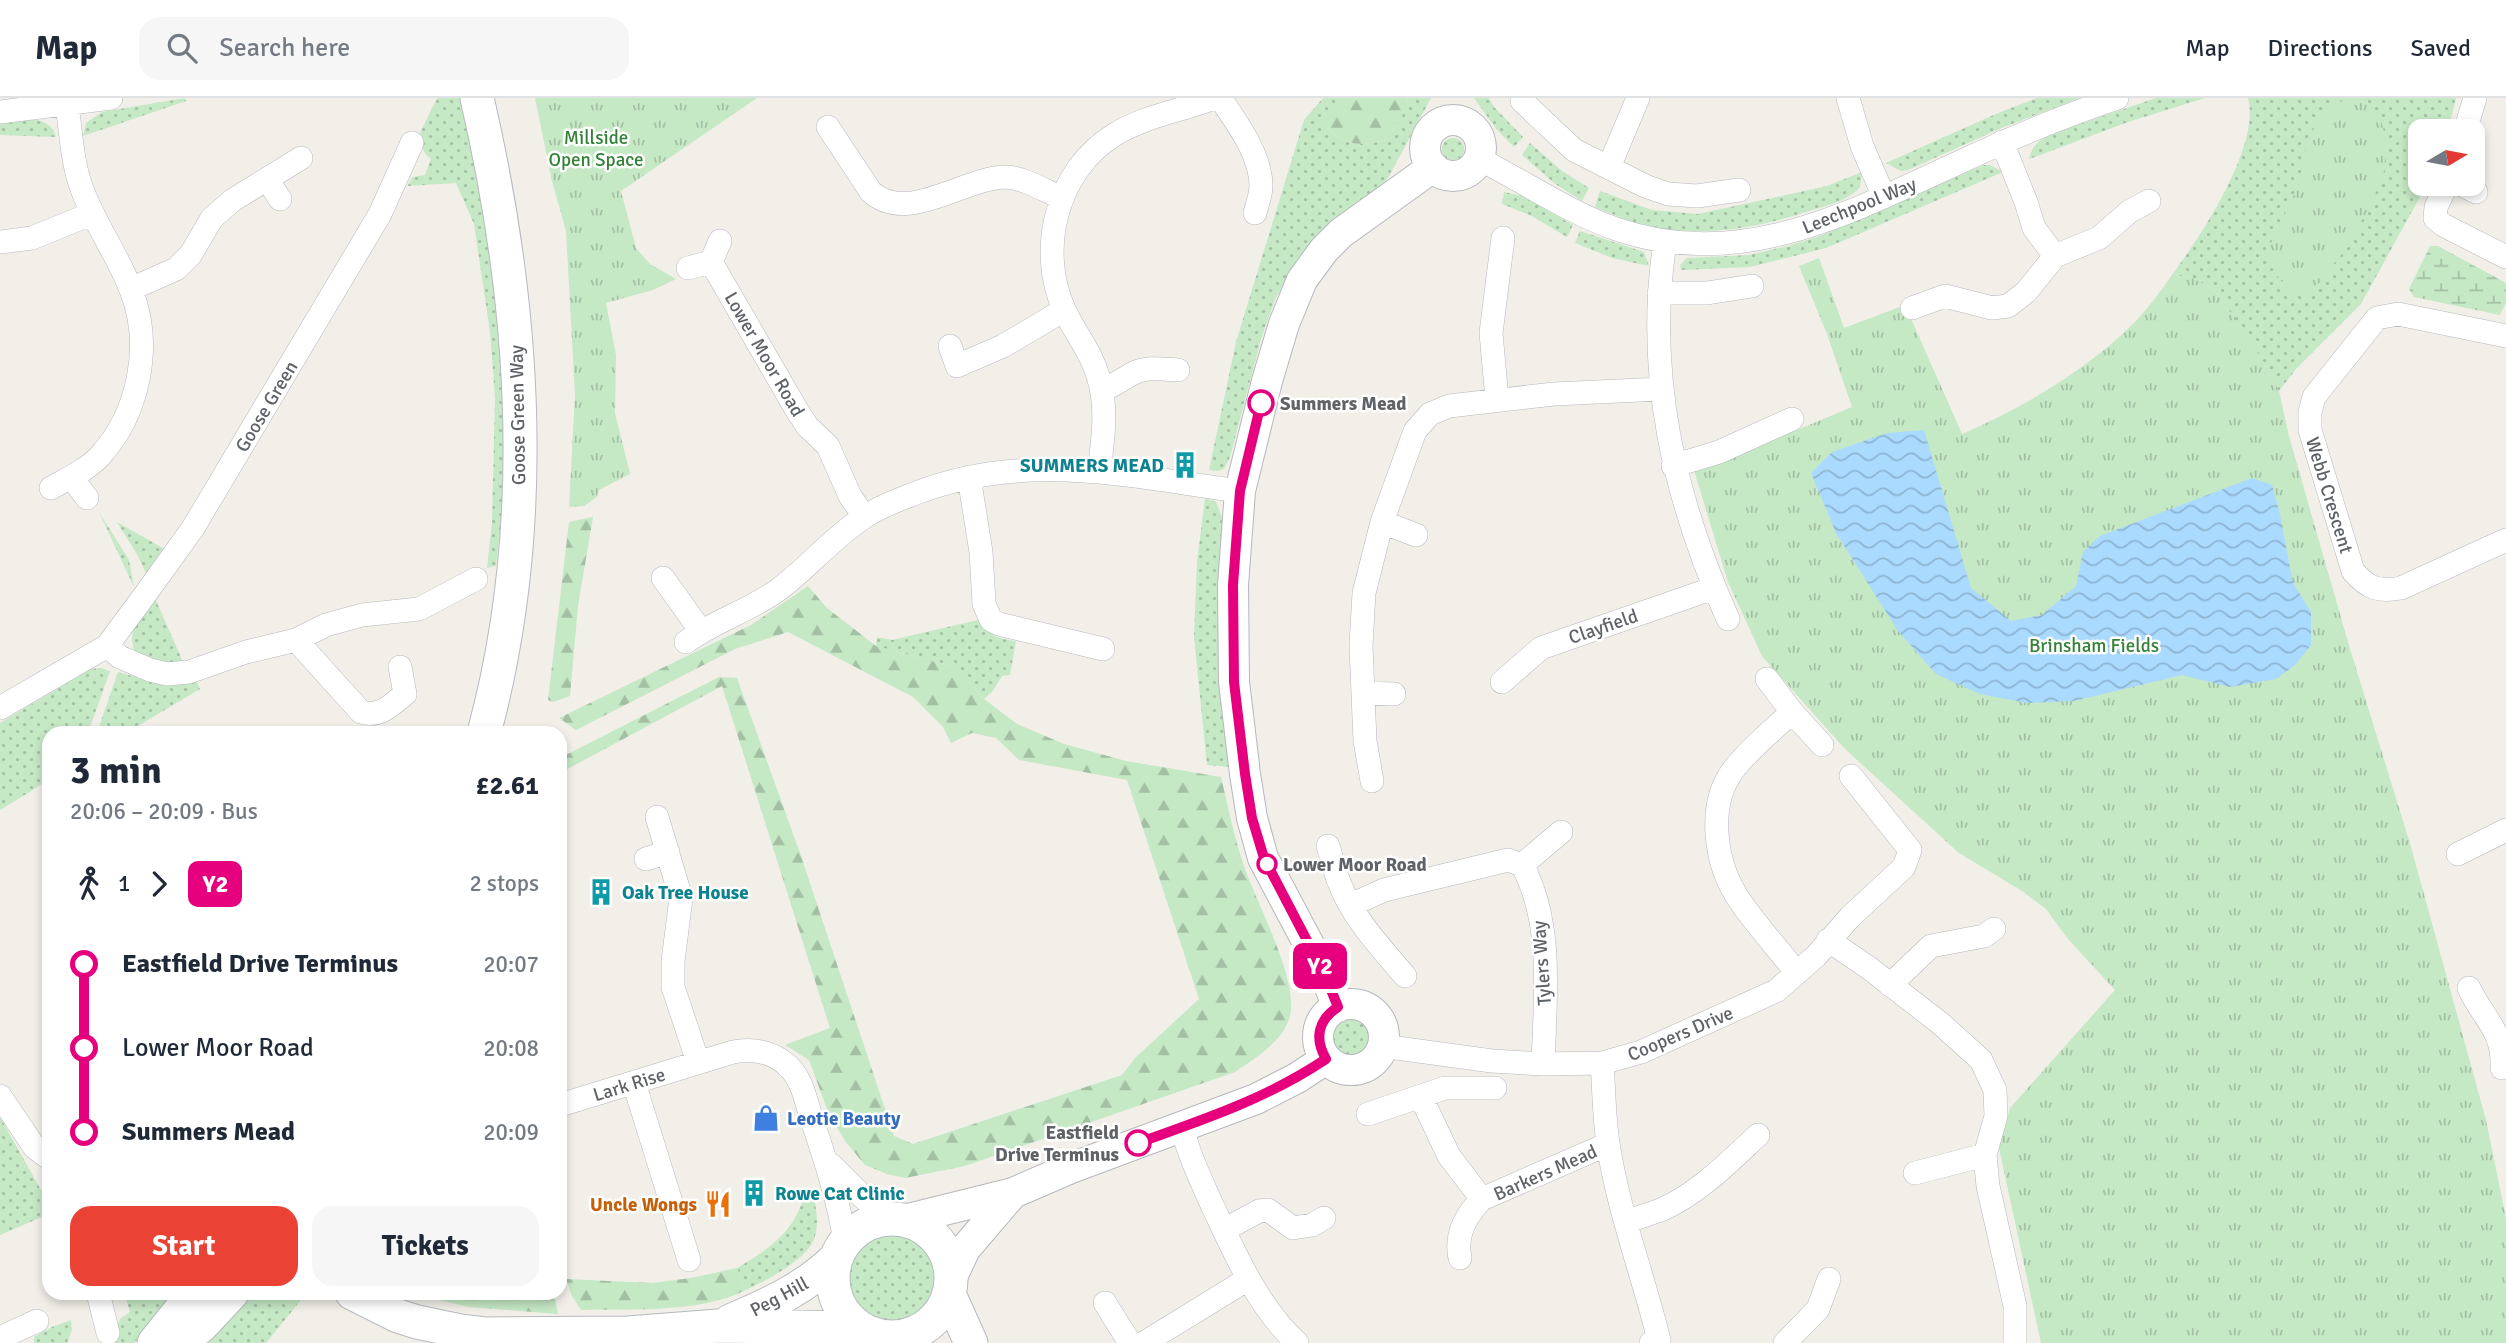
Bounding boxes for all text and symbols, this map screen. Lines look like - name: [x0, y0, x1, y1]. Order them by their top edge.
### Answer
- search box: [139, 17, 629, 80]
- text: Map: [35, 28, 97, 69]
- icon: search: [163, 29, 201, 67]
- text: Search here: [219, 32, 350, 64]
- text: Map: [2185, 33, 2230, 63]
- text: Directions: [2268, 33, 2373, 63]
- text: Saved: [2411, 33, 2471, 63]
- north arrow: [2408, 119, 2485, 196]
- map controls: [2408, 119, 2485, 196]
- park label: Millside Open Space: [548, 126, 644, 172]
- street label: Leechpool Way: [1799, 172, 1920, 240]
- street label: Lower Moor Road: [719, 288, 810, 421]
- street label: Goose Green Way: [505, 345, 531, 485]
- street label: Goose Green: [230, 357, 303, 457]
- marker: Summers Mead: [1248, 390, 1274, 416]
- place label: Summers Mead: [1280, 392, 1406, 416]
- street label: Webb Crescent: [2300, 434, 2358, 557]
- building icon: SUMMERS MEAD: [1170, 450, 1200, 480]
- place label: SUMMERS MEAD: [1020, 454, 1164, 478]
- street label: Clayfield: [1566, 604, 1641, 650]
- park label: Brinsham Fields: [2029, 634, 2159, 658]
- text: 3 min: [70, 747, 162, 794]
- text: £2.61: [475, 770, 539, 802]
- text: 20:06 – 20:09 · Bus: [70, 797, 258, 826]
- place label: Lower Moor Road: [1283, 853, 1427, 877]
- marker: Lower Moor Road: [1257, 854, 1277, 874]
- icon: walk: [70, 865, 108, 903]
- icon: forward: [140, 865, 178, 903]
- text: 1: [118, 869, 130, 898]
- text: Y2: [202, 869, 228, 899]
- text: 2 stops: [469, 869, 539, 898]
- building icon: Oak Tree House: [586, 877, 616, 907]
- place label: Oak Tree House: [622, 881, 749, 905]
- street label: Tylers Way: [1527, 920, 1557, 1006]
- line badge: Y2: [1288, 943, 1352, 989]
- text: Eastfield Drive Terminus: [122, 948, 398, 980]
- text: 20:07: [483, 950, 539, 979]
- text: Y2: [1307, 951, 1333, 981]
- street label: Coopers Drive: [1624, 1001, 1737, 1067]
- text: Lower Moor Road: [122, 1032, 314, 1064]
- text: 20:08: [483, 1034, 539, 1063]
- street label: Lark Rise: [590, 1063, 668, 1107]
- shop icon: Leotie Beauty: [751, 1103, 781, 1133]
- place label: Leotie Beauty: [787, 1107, 901, 1131]
- text: Summers Mead: [122, 1116, 295, 1148]
- text: 20:09: [483, 1118, 539, 1147]
- place label: Eastfield Drive Terminus: [995, 1121, 1119, 1167]
- marker: Eastfield Drive Terminus: [1125, 1130, 1151, 1156]
- street label: Barkers Mead: [1490, 1139, 1601, 1206]
- building icon: Rowe Cat Clinic: [739, 1178, 769, 1208]
- place label: Rowe Cat Clinic: [775, 1182, 905, 1206]
- restaurant icon: Uncle Wongs: [703, 1189, 733, 1219]
- place label: Uncle Wongs: [590, 1193, 697, 1217]
- button: Start: [70, 1206, 298, 1286]
- button: Tickets: [312, 1206, 539, 1286]
- street label: Peg Hill: [746, 1272, 813, 1322]

